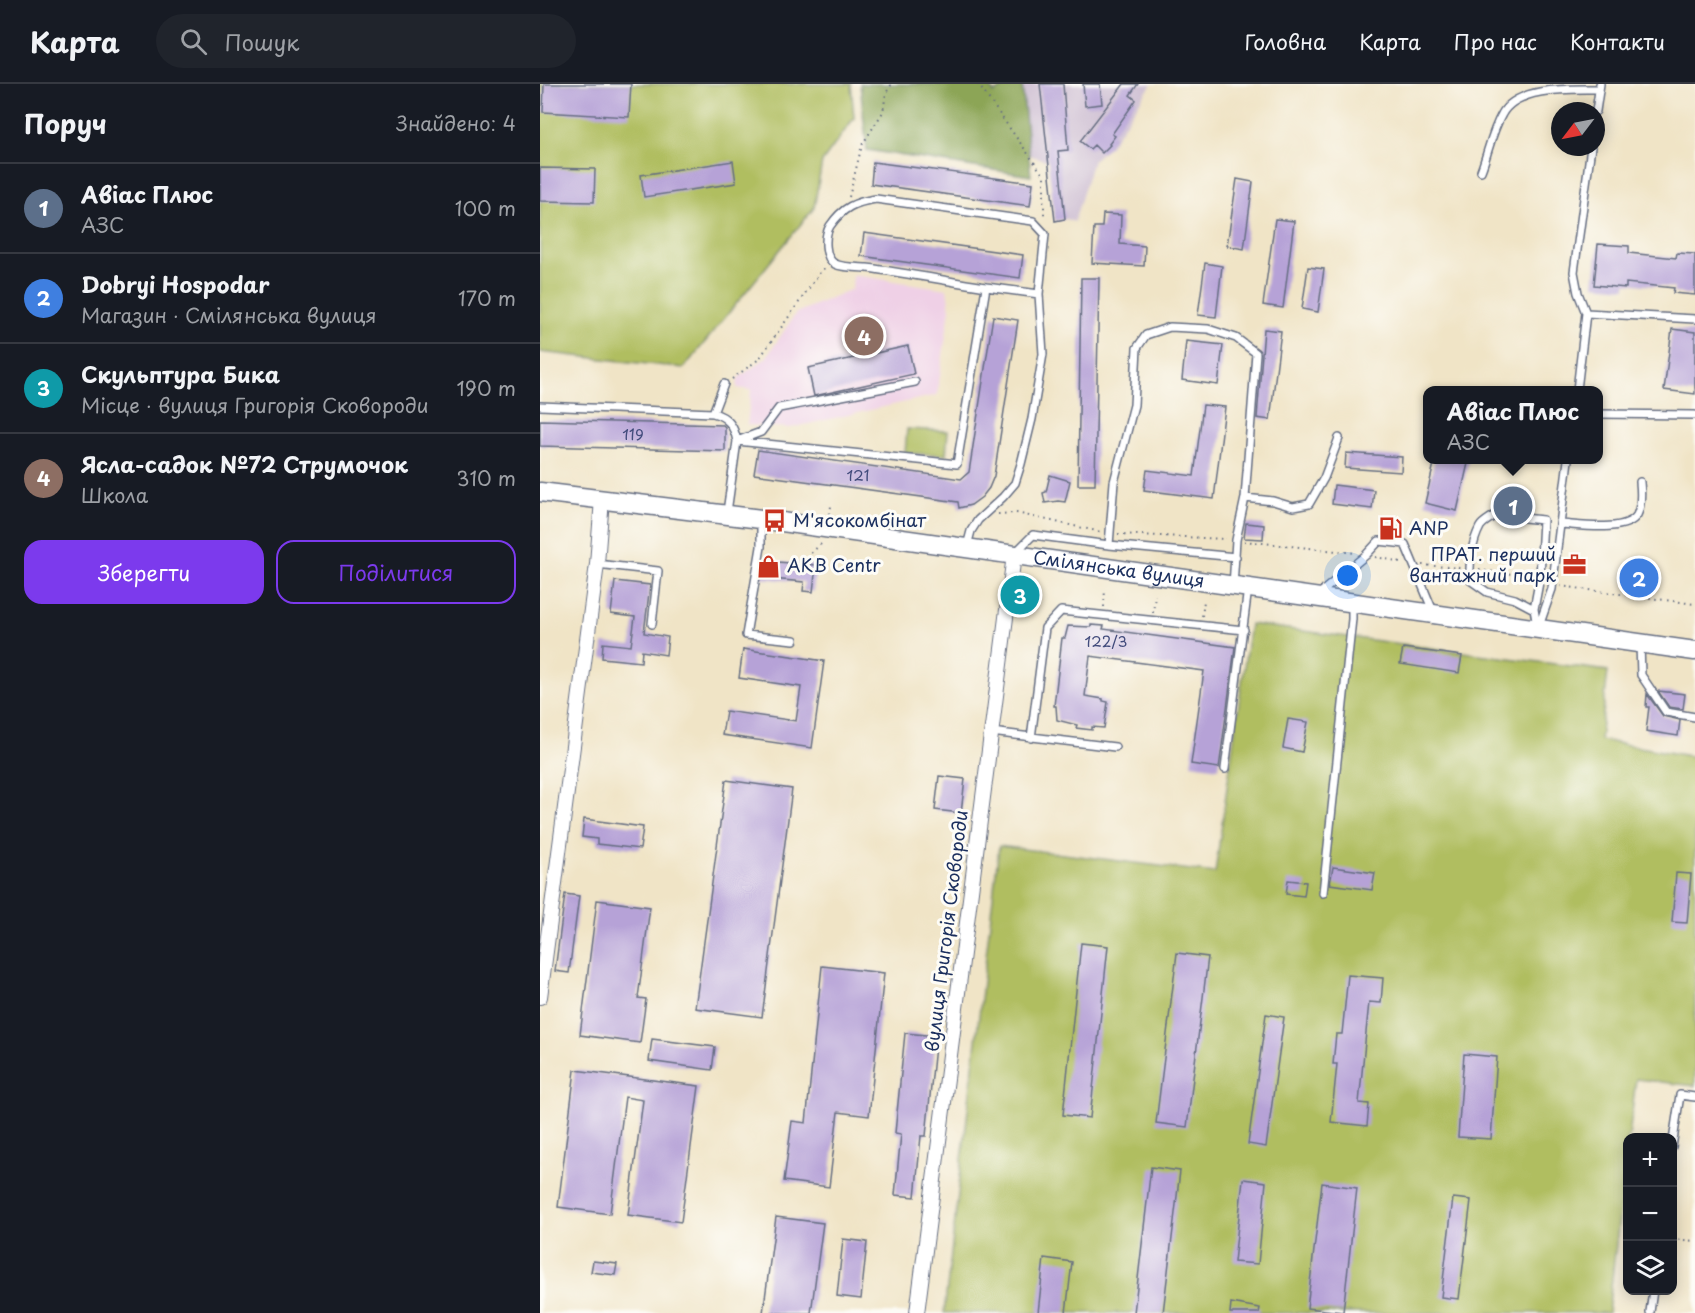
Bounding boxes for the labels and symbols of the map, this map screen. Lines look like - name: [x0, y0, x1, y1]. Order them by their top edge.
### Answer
- north arrow: [1551, 102, 1605, 156]
- pin: 4: [844, 314, 884, 358]
- house number: 119: [622, 422, 644, 445]
- house number: 121: [846, 463, 870, 486]
- pin: 1: [1494, 484, 1532, 528]
- place label: М'ясокомбінат: [793, 506, 927, 533]
- bus stop icon: М'ясокомбінат: [762, 508, 788, 534]
- place label: ANP: [1409, 514, 1448, 541]
- fuel station icon: ANP: [1378, 516, 1404, 542]
- place label: ПРАТ. перший вантажний парк: [1409, 540, 1556, 588]
- street label: Смілянська вулиця: [1032, 543, 1206, 594]
- place label: AKB Centr: [787, 551, 881, 578]
- office icon: ПРАТ. перший вантажний парк: [1561, 552, 1587, 578]
- shop icon: AKB Centr: [756, 553, 782, 579]
- pin: 2: [1620, 556, 1658, 600]
- your location: [1333, 561, 1362, 590]
- pin: 3: [1000, 572, 1040, 618]
- house number: 122/3: [1085, 629, 1127, 652]
- street label: вулиця Григорія Сковороди: [917, 808, 974, 1053]

